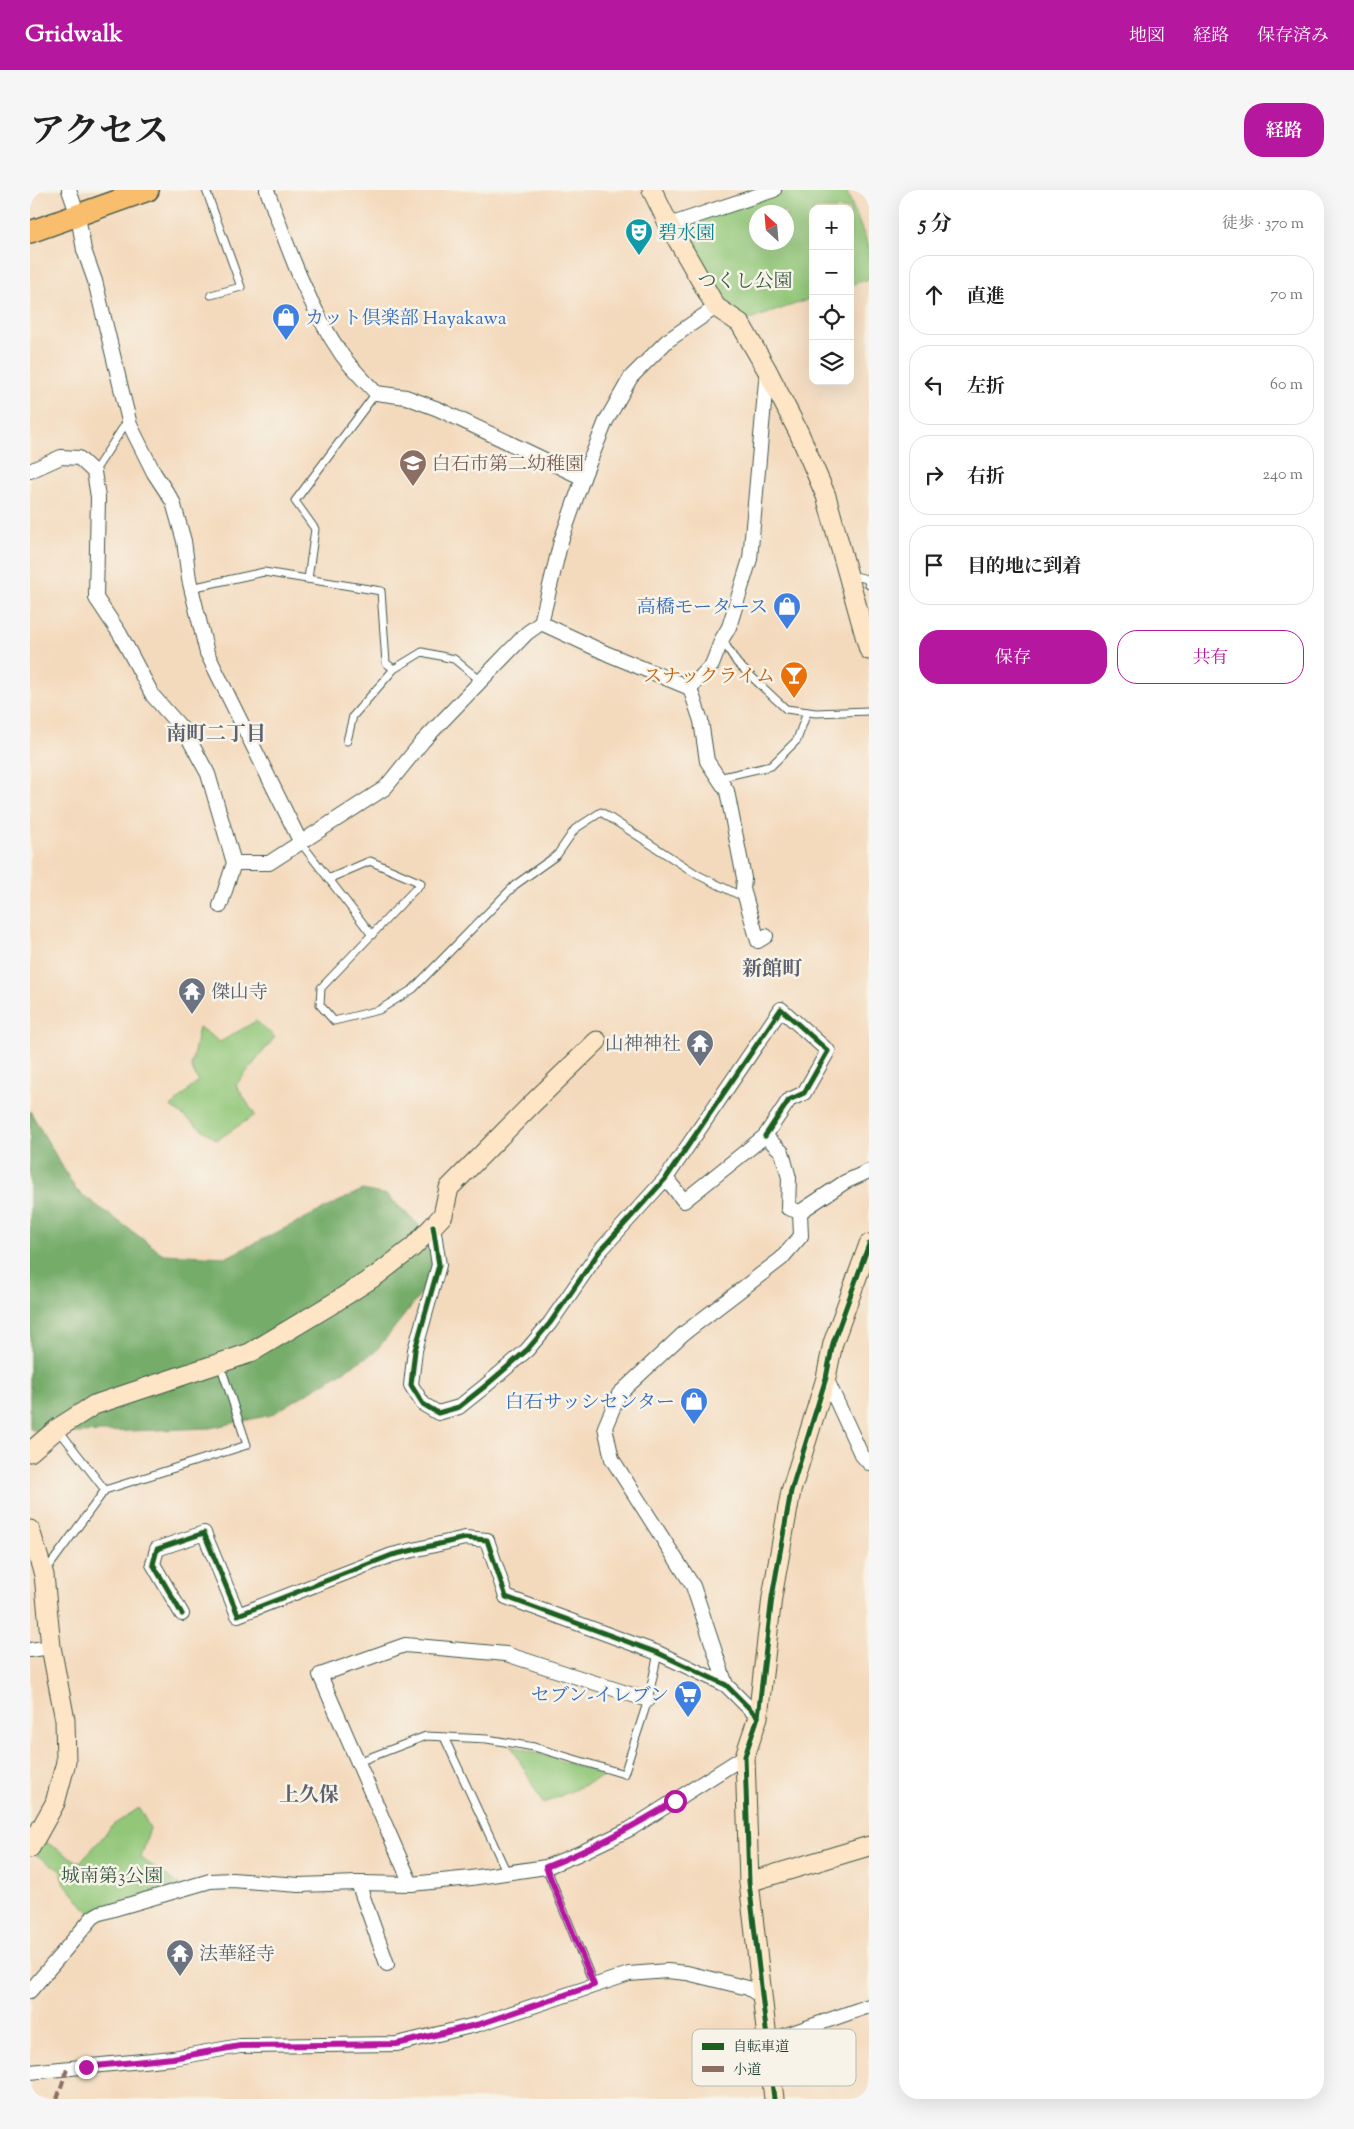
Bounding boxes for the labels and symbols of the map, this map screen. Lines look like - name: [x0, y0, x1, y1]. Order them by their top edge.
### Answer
- north arrow: [749, 205, 794, 250]
- theatre icon: 碧水園: [624, 217, 654, 256]
- place label: 碧水園: [658, 221, 715, 248]
- park label: つくし公園: [697, 269, 793, 296]
- shop icon: カット倶楽部 Hayakawa: [271, 302, 301, 341]
- place label: カット倶楽部 Hayakawa: [305, 306, 507, 333]
- school or university icon: 白石市第二幼稚園: [398, 448, 428, 487]
- place label: 白石市第二幼稚園: [432, 452, 584, 479]
- shop icon: 高橋モータース: [772, 591, 802, 630]
- place label: 高橋モータース: [637, 595, 768, 622]
- bar icon: スナックライム: [779, 660, 809, 699]
- place label: スナックライム: [643, 664, 775, 691]
- district label: 南町二丁目: [166, 721, 266, 750]
- district label: 新館町: [742, 956, 803, 985]
- temple icon: 傑山寺: [177, 976, 207, 1015]
- place label: 傑山寺: [211, 980, 268, 1007]
- temple icon: 山神神社: [685, 1028, 715, 1067]
- place label: 山神神社: [605, 1032, 681, 1059]
- shop icon: 白石サッシセンター: [679, 1386, 709, 1425]
- place label: 白石サッシセンター: [505, 1390, 675, 1417]
- supermarket icon: セブン-イレブン: [673, 1679, 703, 1718]
- place label: セブン-イレブン: [531, 1683, 669, 1710]
- district label: 上久保: [279, 1782, 339, 1811]
- route start: [664, 1790, 687, 1813]
- park label: 城南第3公園: [61, 1864, 163, 1891]
- temple icon: 法華経寺: [165, 1938, 195, 1977]
- place label: 法華経寺: [199, 1942, 275, 1969]
- legend: [692, 2029, 856, 2086]
- text: 自転車道: [733, 2038, 789, 2058]
- route end: [75, 2056, 98, 2079]
- text: 小道: [733, 2061, 761, 2081]

